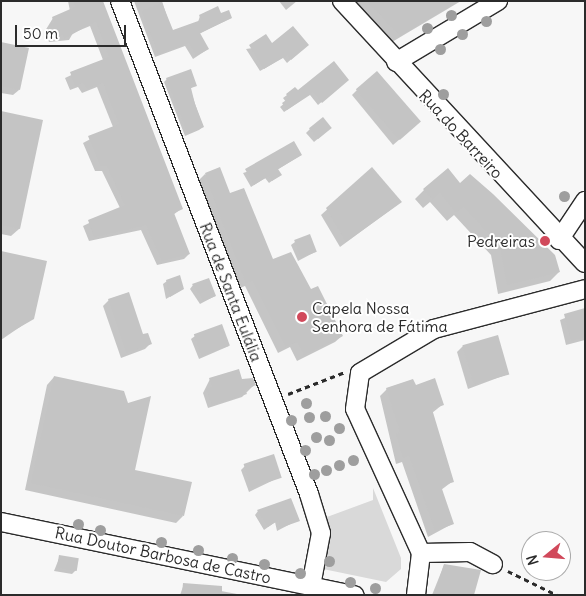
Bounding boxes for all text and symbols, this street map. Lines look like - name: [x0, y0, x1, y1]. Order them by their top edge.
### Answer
- scale bar: [18, 15, 129, 47]
- text: 50 m: [23, 24, 58, 43]
- street label: Rua do Barreiro: [415, 86, 507, 182]
- street label: Rua de Santa Eulália: [196, 220, 266, 364]
- place label: Pedreiras: [467, 231, 535, 251]
- marker: Pedreiras: [539, 235, 551, 247]
- place label: Capela Nossa Senhora de Fátima: [312, 298, 448, 336]
- marker: Capela Nossa Senhora de Fátima: [296, 311, 308, 323]
- street label: Rua Doutor Barbosa de Castro: [53, 523, 273, 587]
- north arrow: [521, 531, 571, 581]
- text: N: [523, 553, 543, 567]

